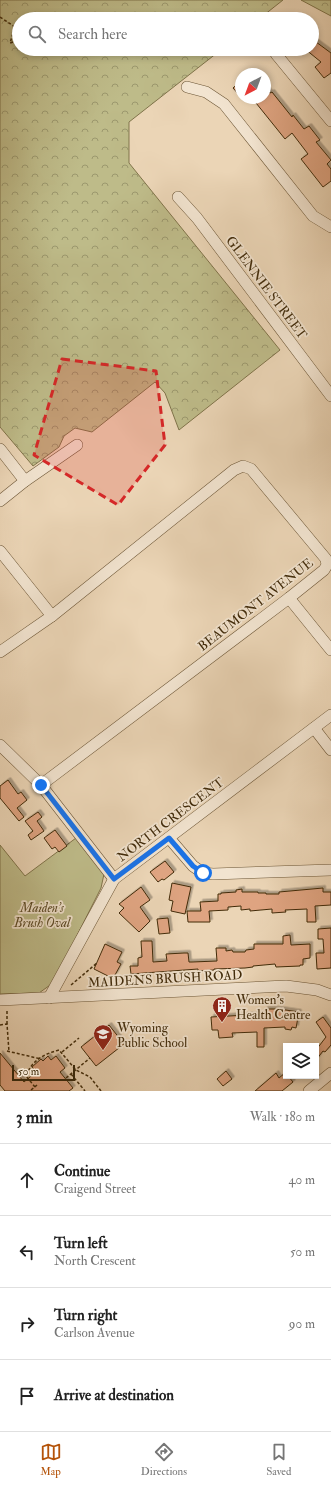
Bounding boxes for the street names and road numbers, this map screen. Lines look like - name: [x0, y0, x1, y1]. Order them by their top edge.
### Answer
- street label: GLENNIE STREET: [222, 233, 310, 343]
- street label: BEAUMONT AVENUE: [195, 555, 316, 655]
- street label: NORTH CRESCENT: [114, 774, 227, 865]
- street label: MAIDENS BRUSH ROAD: [87, 967, 243, 991]

